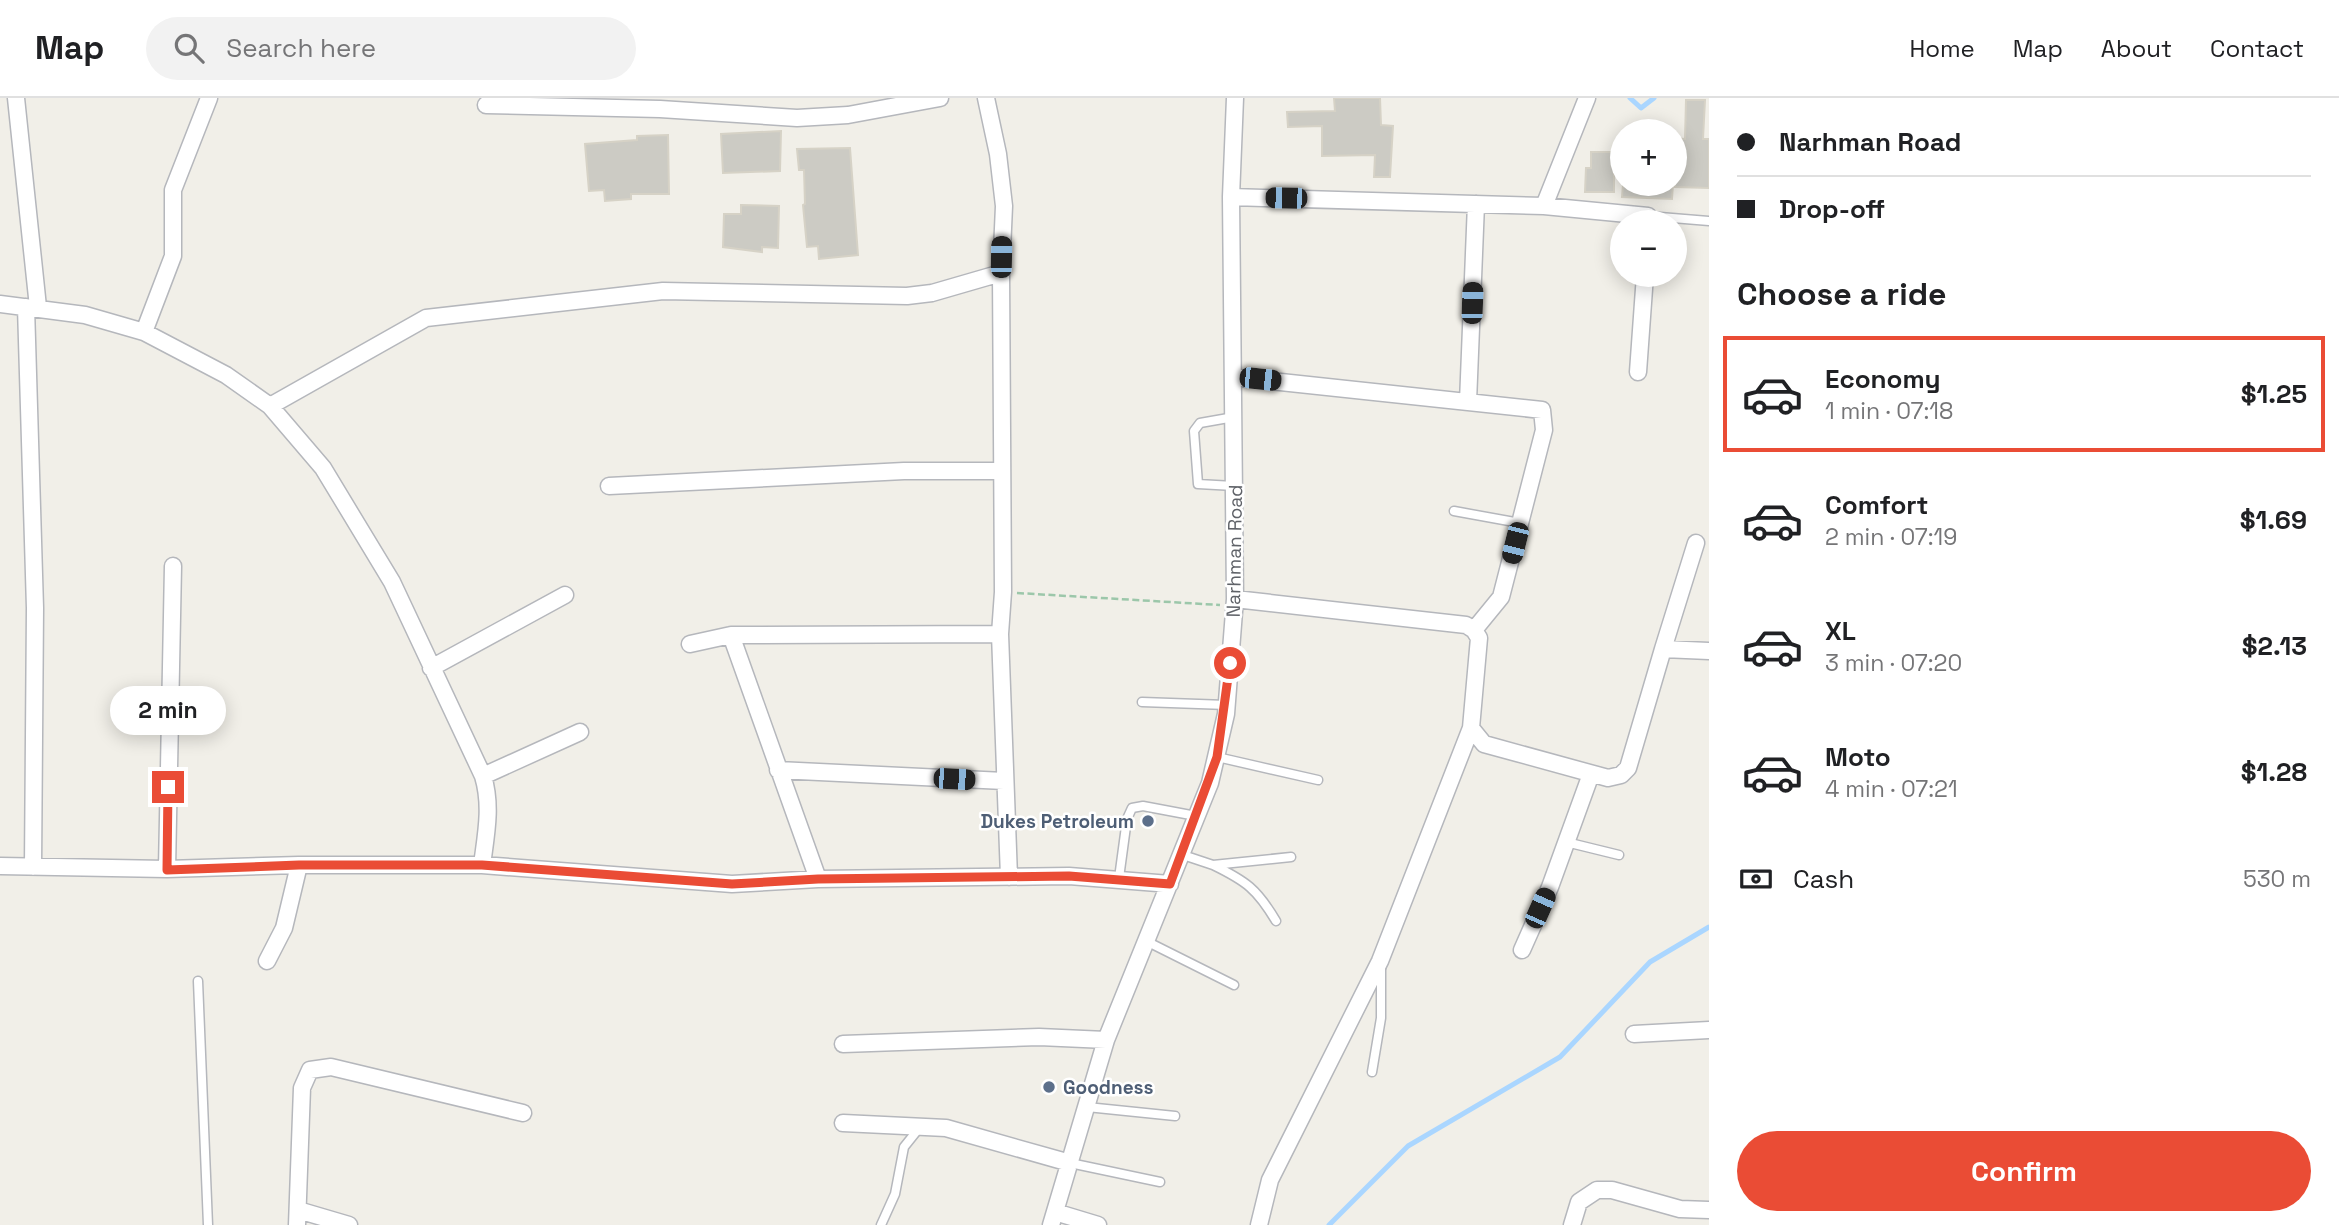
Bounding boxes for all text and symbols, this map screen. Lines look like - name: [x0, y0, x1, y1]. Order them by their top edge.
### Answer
- search box: [146, 17, 636, 80]
- text: Map: [35, 27, 104, 69]
- icon: search: [170, 29, 208, 67]
- text: Search here: [226, 31, 376, 65]
- text: Home: [1909, 33, 1975, 64]
- text: Map: [2013, 33, 2063, 64]
- text: About: [2101, 33, 2172, 64]
- text: Contact: [2210, 33, 2304, 64]
- map controls: [1610, 119, 1687, 287]
- button: +: [1610, 119, 1687, 196]
- text: Narhman Road: [1779, 125, 1961, 159]
- car: [1265, 187, 1308, 209]
- text: Drop-off: [1779, 192, 1885, 226]
- button: −: [1610, 210, 1687, 287]
- car: [991, 236, 1012, 278]
- text: Choose a ride: [1737, 274, 1947, 314]
- car: [1461, 282, 1484, 324]
- text: Economy: [1825, 362, 1941, 396]
- icon: car: [1741, 363, 1804, 426]
- car: [1239, 366, 1282, 392]
- text: $1.25: [2241, 377, 2307, 411]
- text: 1 min · 07:18: [1825, 396, 1953, 426]
- street label: Narhman Road: [1221, 484, 1248, 618]
- text: Comfort: [1825, 488, 1928, 522]
- icon: car: [1741, 489, 1804, 552]
- text: $1.69: [2240, 503, 2307, 537]
- car: [1500, 520, 1531, 566]
- text: 2 min · 07:19: [1825, 522, 1957, 552]
- text: XL: [1825, 614, 1856, 648]
- icon: car: [1741, 615, 1804, 678]
- text: $2.13: [2242, 629, 2307, 663]
- route start: [1214, 647, 1246, 679]
- text: 3 min · 07:20: [1825, 648, 1962, 678]
- callout: 2 min: [110, 686, 226, 734]
- text: 2 min: [138, 695, 198, 725]
- text: Moto: [1825, 740, 1891, 774]
- icon: car: [1741, 741, 1804, 804]
- text: $1.28: [2241, 755, 2307, 789]
- car: [933, 767, 976, 791]
- route end: [152, 771, 184, 803]
- text: 4 min · 07:21: [1825, 774, 1958, 804]
- place label: Dukes Petroleum: [980, 809, 1134, 834]
- marker: Dukes Petroleum: [1140, 813, 1156, 829]
- icon: cash: [1737, 860, 1775, 898]
- text: Cash: [1793, 862, 1854, 896]
- text: 530 m: [2243, 864, 2311, 894]
- car: [1522, 885, 1559, 931]
- place label: Goodness: [1063, 1075, 1154, 1100]
- marker: Goodness: [1041, 1079, 1057, 1095]
- button: Confirm: [1737, 1131, 2311, 1211]

